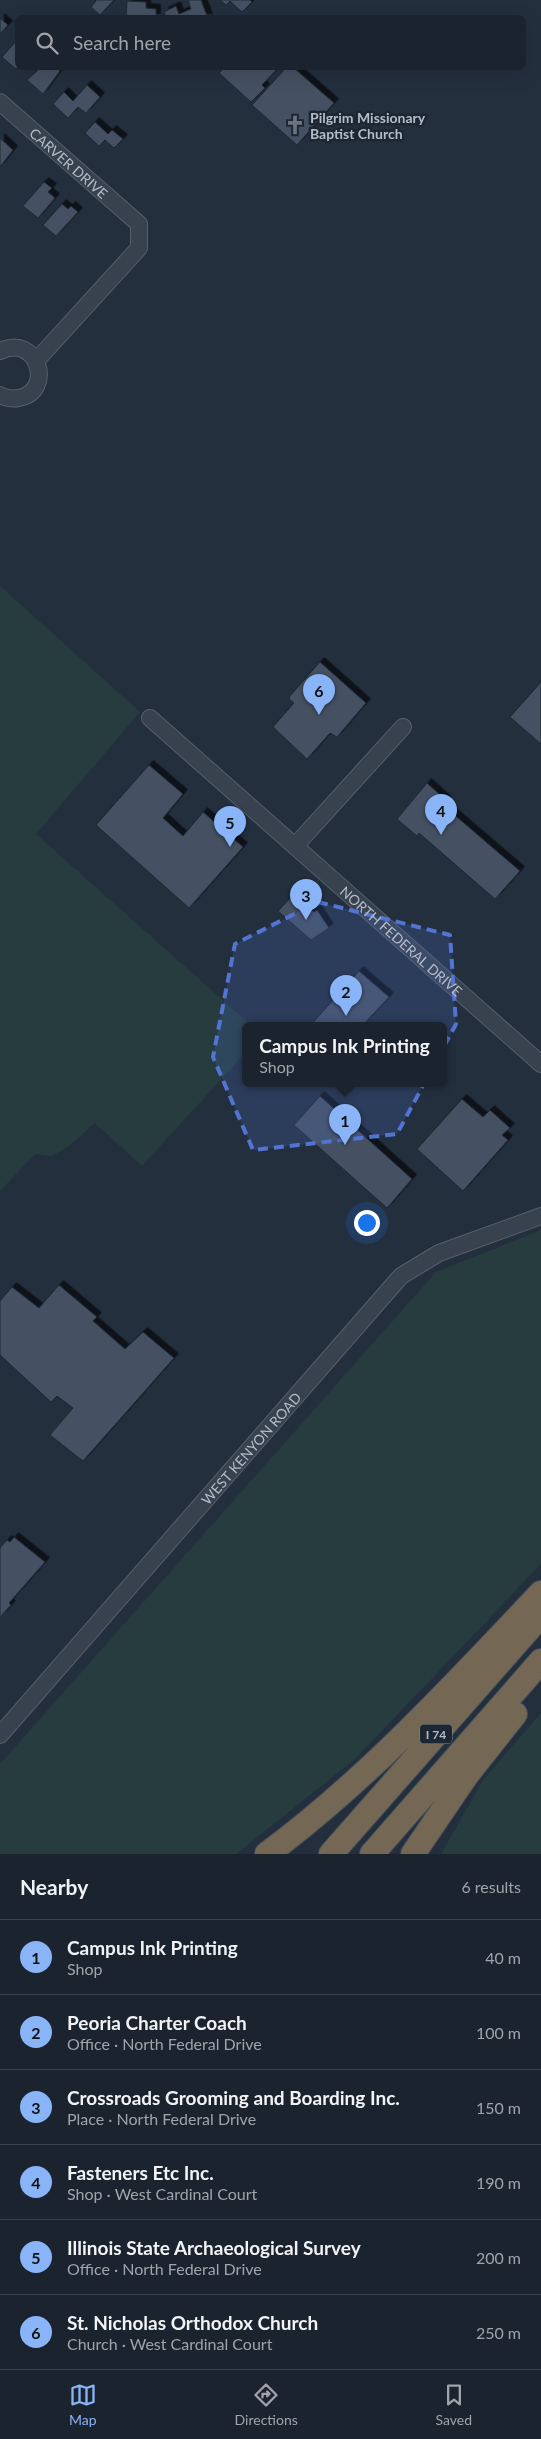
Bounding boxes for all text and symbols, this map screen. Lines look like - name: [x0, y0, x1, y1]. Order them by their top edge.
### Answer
- search box: [15, 15, 526, 70]
- icon: search: [33, 29, 61, 57]
- text: Search here: [73, 31, 171, 54]
- place label: Pilgrim Missionary Baptist Church: [310, 109, 426, 142]
- church icon: Pilgrim Missionary Baptist Church: [284, 114, 306, 136]
- street label: CARVER DRIVE: [27, 124, 112, 201]
- pin: 6: [303, 674, 335, 715]
- pin: 4: [425, 794, 457, 835]
- pin: 5: [214, 806, 246, 847]
- pin: 3: [290, 879, 322, 920]
- street label: NORTH FEDERAL DRIVE: [337, 882, 466, 999]
- pin: 2: [330, 975, 362, 1016]
- popup: [242, 1022, 447, 1087]
- text: Campus Ink Printing: [259, 1034, 430, 1057]
- text: Shop: [259, 1057, 295, 1076]
- pin: 1: [329, 1104, 361, 1145]
- your location: [354, 1210, 380, 1236]
- street label: WEST KENYON ROAD: [197, 1389, 304, 1508]
- road number: I 74: [420, 1725, 452, 1744]
- text: Nearby: [20, 1874, 88, 1899]
- text: 6 results: [461, 1877, 521, 1896]
- text: Campus Ink Printing: [67, 1936, 238, 1959]
- text: 1: [31, 1948, 41, 1967]
- text: 40 m: [485, 1948, 521, 1967]
- text: Shop: [67, 1959, 103, 1978]
- text: Peoria Charter Coach: [67, 2011, 247, 2034]
- text: 2: [31, 2023, 41, 2042]
- text: 100 m: [476, 2023, 521, 2042]
- text: Office · North Federal Drive: [67, 2034, 262, 2053]
- text: Crossroads Grooming and Boarding Inc.: [67, 2086, 400, 2109]
- text: 3: [31, 2098, 41, 2117]
- text: 150 m: [476, 2098, 521, 2117]
- text: Place · North Federal Drive: [67, 2109, 256, 2128]
- text: Fasteners Etc Inc.: [67, 2161, 214, 2184]
- text: 4: [31, 2173, 41, 2192]
- text: 190 m: [476, 2173, 521, 2192]
- text: Shop · West Cardinal Court: [67, 2184, 257, 2203]
- text: Illinois State Archaeological Survey: [67, 2236, 361, 2259]
- text: 5: [31, 2248, 41, 2267]
- text: 200 m: [476, 2248, 521, 2267]
- text: Office · North Federal Drive: [67, 2259, 262, 2278]
- text: St. Nicholas Orthodox Church: [67, 2311, 318, 2334]
- text: 6: [31, 2323, 41, 2342]
- text: 250 m: [476, 2323, 521, 2342]
- text: Church · West Cardinal Court: [67, 2334, 272, 2353]
- tab: Map: [69, 2381, 97, 2428]
- tab: Directions: [235, 2381, 298, 2428]
- tab: Saved: [436, 2381, 472, 2428]

